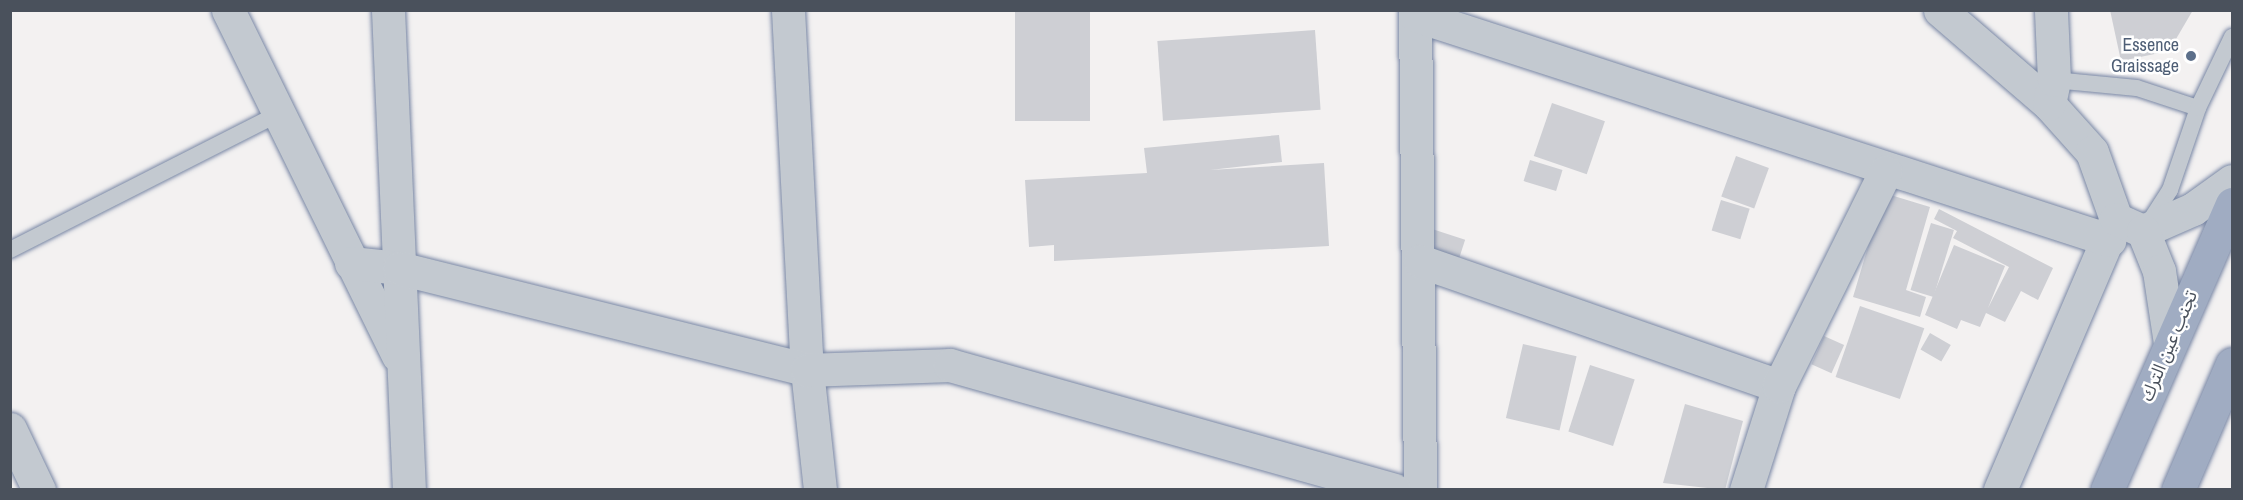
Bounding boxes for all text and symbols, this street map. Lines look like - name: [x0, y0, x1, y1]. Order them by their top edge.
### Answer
- place label: Essence Graissage: [2111, 35, 2179, 78]
- marker: Essence Graissage: [2184, 49, 2198, 63]
- street label: تجنب عين الترك: [2136, 287, 2202, 405]

